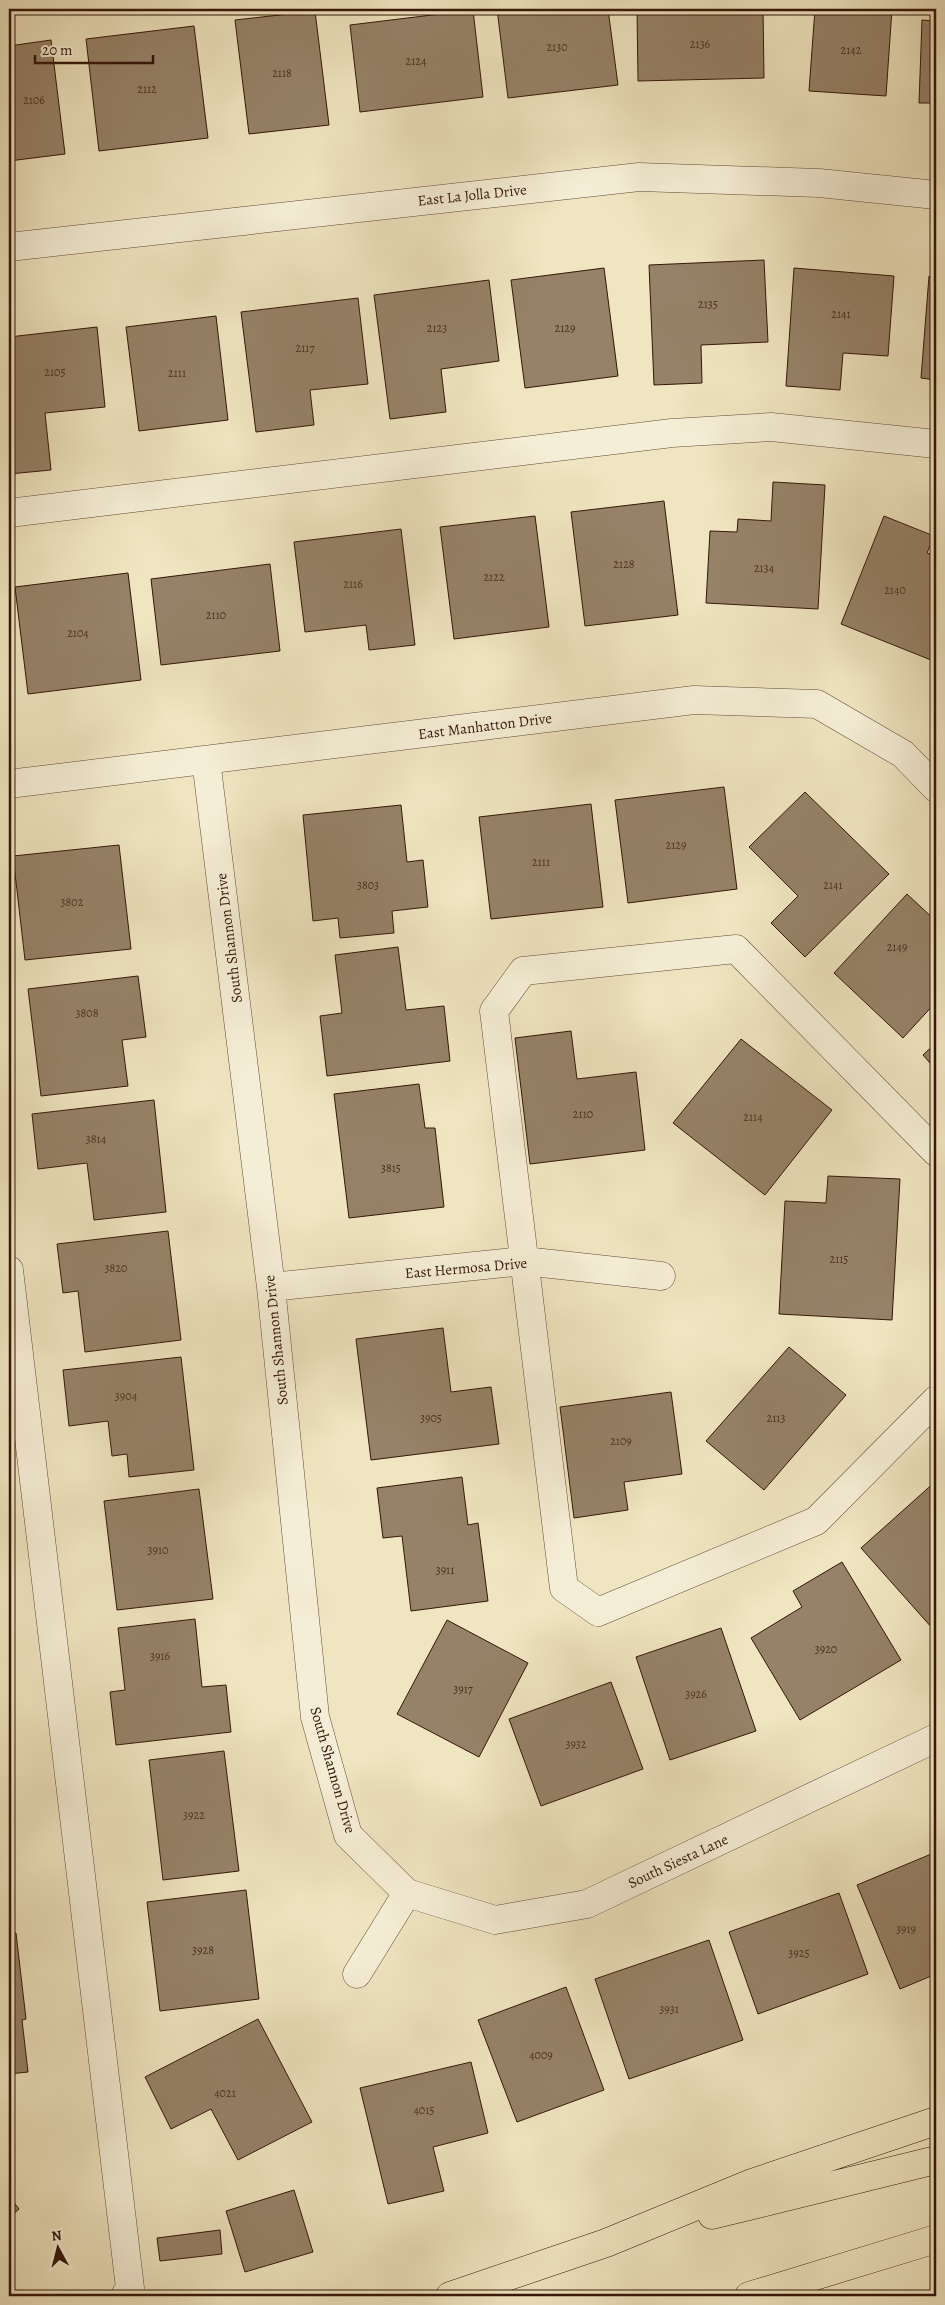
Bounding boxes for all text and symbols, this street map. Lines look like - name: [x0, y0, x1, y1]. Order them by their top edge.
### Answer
- scale bar: [35, 32, 152, 64]
- house number: 2136: [690, 36, 711, 52]
- house number: 2130: [546, 39, 568, 55]
- text: 20 m: [42, 40, 73, 60]
- house number: 2142: [841, 42, 862, 58]
- house number: 2124: [406, 53, 427, 69]
- house number: 2118: [272, 65, 292, 81]
- house number: 2112: [137, 81, 157, 97]
- house number: 2106: [23, 92, 45, 108]
- street label: East La Jolla Drive: [416, 179, 528, 211]
- house number: 2135: [698, 296, 718, 312]
- house number: 2141: [831, 306, 851, 322]
- house number: 2123: [427, 320, 447, 336]
- house number: 2129: [555, 320, 575, 336]
- house number: 2117: [296, 340, 315, 356]
- house number: 2105: [44, 364, 66, 380]
- house number: 2111: [168, 365, 186, 381]
- house number: 2128: [613, 556, 635, 572]
- house number: 2134: [754, 560, 775, 576]
- house number: 2122: [483, 569, 505, 585]
- house number: 2116: [343, 576, 363, 592]
- house number: 2140: [884, 582, 906, 598]
- house number: 2110: [206, 607, 226, 623]
- house number: 2104: [67, 625, 89, 641]
- street label: East Manhatton Drive: [417, 708, 553, 744]
- house number: 2129: [666, 837, 686, 853]
- house number: 2111: [532, 854, 550, 870]
- street label: South Shannon Drive: [211, 872, 247, 1004]
- house number: 3803: [357, 877, 379, 893]
- house number: 2141: [823, 877, 843, 893]
- house number: 3802: [61, 894, 84, 910]
- house number: 2149: [887, 939, 907, 955]
- house number: 3808: [75, 1005, 99, 1021]
- house number: 2110: [573, 1106, 593, 1122]
- house number: 2114: [743, 1109, 763, 1125]
- house number: 3814: [86, 1131, 107, 1147]
- house number: 3815: [381, 1160, 401, 1176]
- house number: 2115: [829, 1251, 849, 1267]
- street label: East Hermosa Drive: [404, 1253, 528, 1283]
- house number: 3820: [105, 1260, 127, 1276]
- street label: South Shannon Drive: [259, 1274, 293, 1406]
- house number: 3904: [115, 1388, 138, 1404]
- house number: 3905: [420, 1410, 442, 1426]
- house number: 2113: [767, 1410, 785, 1426]
- house number: 2109: [610, 1433, 632, 1449]
- house number: 3910: [148, 1542, 168, 1558]
- house number: 3911: [436, 1562, 454, 1578]
- house number: 3920: [815, 1641, 837, 1657]
- house number: 3916: [150, 1648, 171, 1664]
- house number: 3917: [453, 1681, 474, 1697]
- house number: 3926: [685, 1686, 707, 1702]
- street label: South Shannon Drive: [305, 1704, 361, 1836]
- house number: 3932: [565, 1736, 587, 1752]
- house number: 3922: [183, 1807, 205, 1823]
- street label: South Siesta Lane: [625, 1829, 732, 1893]
- house number: 3919: [896, 1921, 916, 1937]
- house number: 3928: [192, 1942, 214, 1958]
- house number: 3925: [788, 1945, 810, 1961]
- house number: 3931: [659, 2001, 679, 2017]
- house number: 4009: [529, 2047, 553, 2063]
- house number: 4021: [214, 2085, 236, 2101]
- house number: 4015: [413, 2102, 435, 2118]
- north arrow: [32, 2222, 82, 2272]
- text: N: [50, 2226, 63, 2246]

